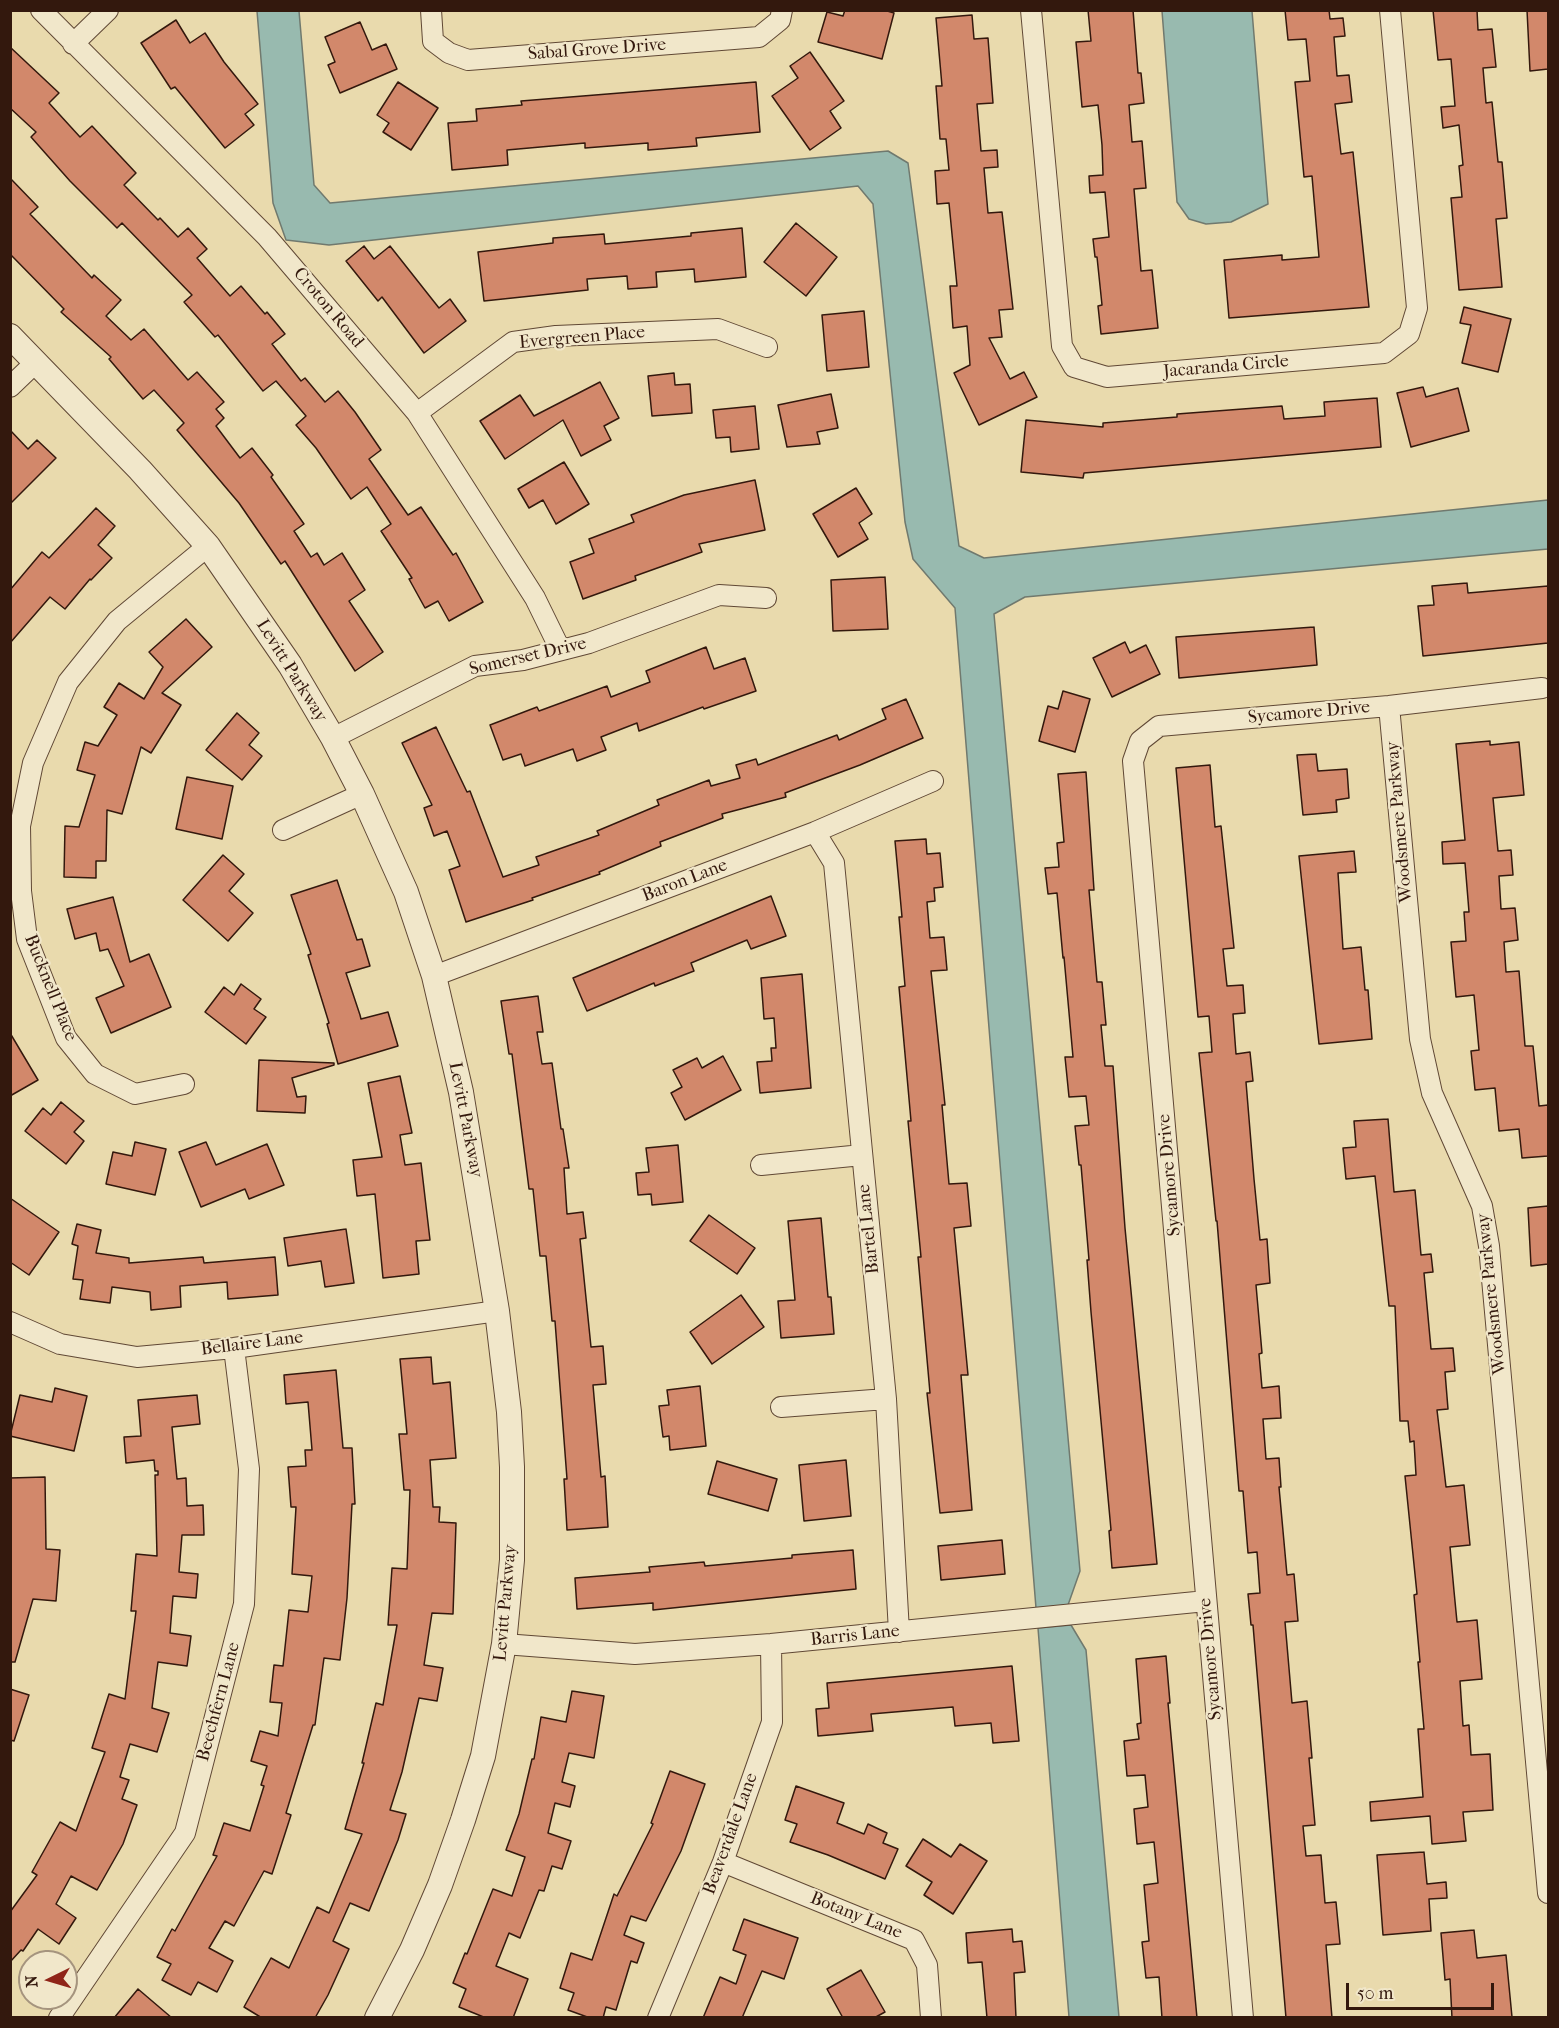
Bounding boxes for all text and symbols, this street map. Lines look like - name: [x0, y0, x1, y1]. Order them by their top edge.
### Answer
- street label: Sabal Grove Drive: [527, 34, 667, 66]
- street label: Croton Road: [288, 263, 368, 353]
- street label: Evergreen Place: [518, 322, 646, 354]
- street label: Jacaranda Circle: [1162, 351, 1290, 383]
- street label: Levitt Parkway: [251, 616, 331, 726]
- street label: Somerset Drive: [467, 633, 589, 681]
- street label: Sycamore Drive: [1247, 697, 1371, 729]
- street label: Woodsmere Parkway: [1382, 740, 1418, 904]
- street label: Baron Lane: [639, 855, 731, 907]
- street label: Bucknell Place: [19, 932, 81, 1044]
- street label: Levitt Parkway: [443, 1060, 487, 1180]
- street label: Sycamore Drive: [1154, 1113, 1186, 1237]
- street label: Bartel Lane: [854, 1183, 884, 1275]
- street label: Woodsmere Parkway: [1473, 1212, 1511, 1376]
- street label: Bellaire Lane: [200, 1327, 304, 1361]
- street label: Levitt Parkway: [490, 1544, 522, 1662]
- street label: Sycamore Drive: [1195, 1597, 1227, 1721]
- street label: Barris Lane: [809, 1621, 901, 1651]
- street label: Beechfern Lane: [193, 1640, 245, 1764]
- street label: Beaverdale Lane: [699, 1770, 763, 1898]
- street label: Botany Lane: [807, 1888, 905, 1944]
- north arrow: [18, 1950, 78, 2010]
- scale bar: [1349, 1971, 1498, 2009]
- text: N: [22, 1975, 42, 1988]
- text: 50 m: [1357, 1983, 1393, 2004]

